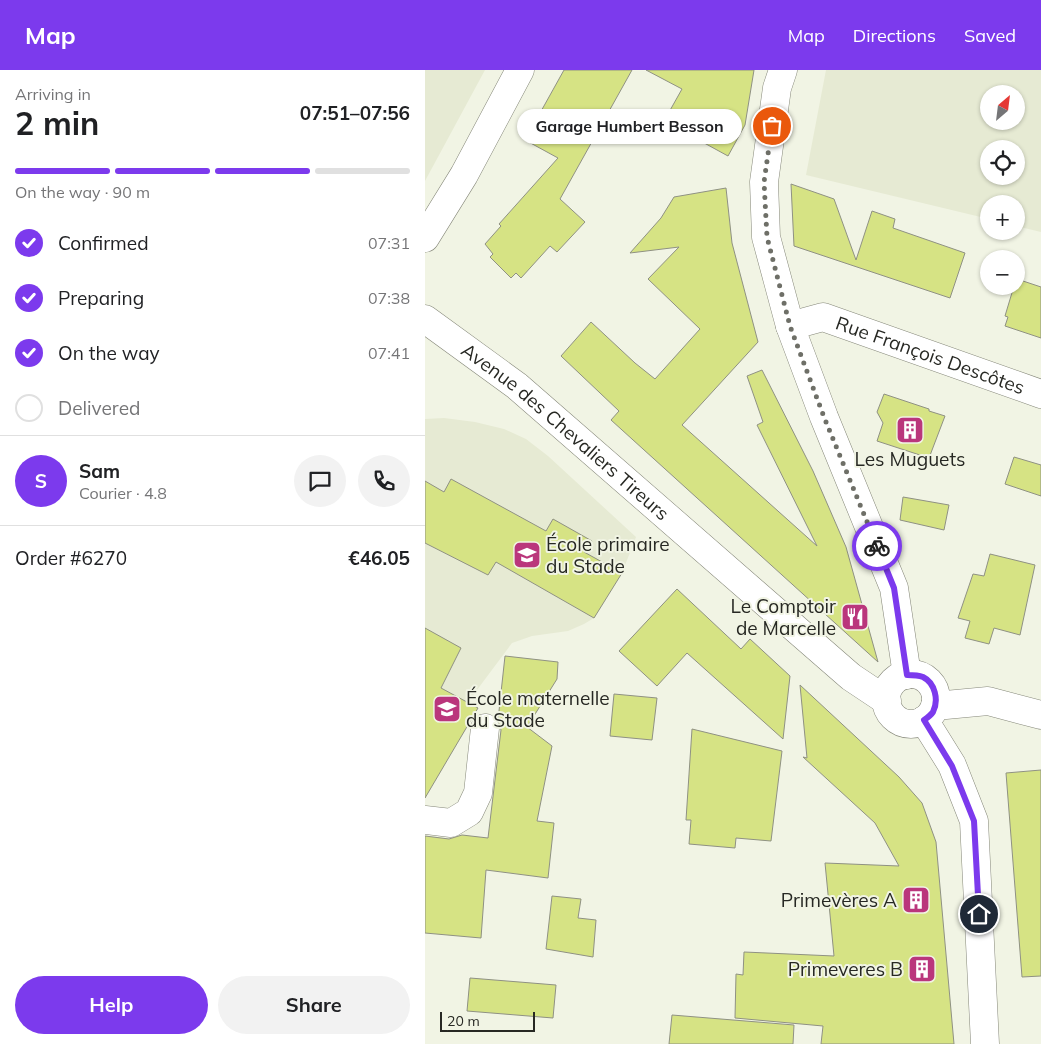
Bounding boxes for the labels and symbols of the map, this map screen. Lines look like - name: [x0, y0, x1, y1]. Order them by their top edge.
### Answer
- north arrow: [980, 85, 1025, 130]
- pin: [751, 105, 793, 147]
- callout: Garage Humbert Besson: [517, 108, 742, 144]
- street label: Rue François Descôtes: [833, 311, 1028, 399]
- street label: Avenue des Chevaliers Tireurs: [457, 338, 674, 525]
- building icon: Les Muguets: [895, 415, 925, 445]
- place label: Les Muguets: [854, 447, 966, 471]
- courier: [852, 521, 902, 571]
- place label: École primaire du Stade: [546, 532, 670, 578]
- school or university icon: École primaire du Stade: [512, 540, 542, 570]
- place label: Le Comptoir de Marcelle: [730, 594, 836, 640]
- restaurant icon: Le Comptoir de Marcelle: [840, 602, 870, 632]
- place label: École maternelle du Stade: [466, 686, 610, 732]
- school or university icon: École maternelle du Stade: [432, 694, 462, 724]
- building icon: Primevères A: [901, 885, 931, 915]
- place label: Primevères A: [781, 888, 897, 912]
- pin: [958, 893, 1000, 935]
- building icon: Primeveres B: [907, 954, 937, 984]
- place label: Primeveres B: [788, 957, 903, 981]
- scale bar: [440, 1009, 535, 1032]

